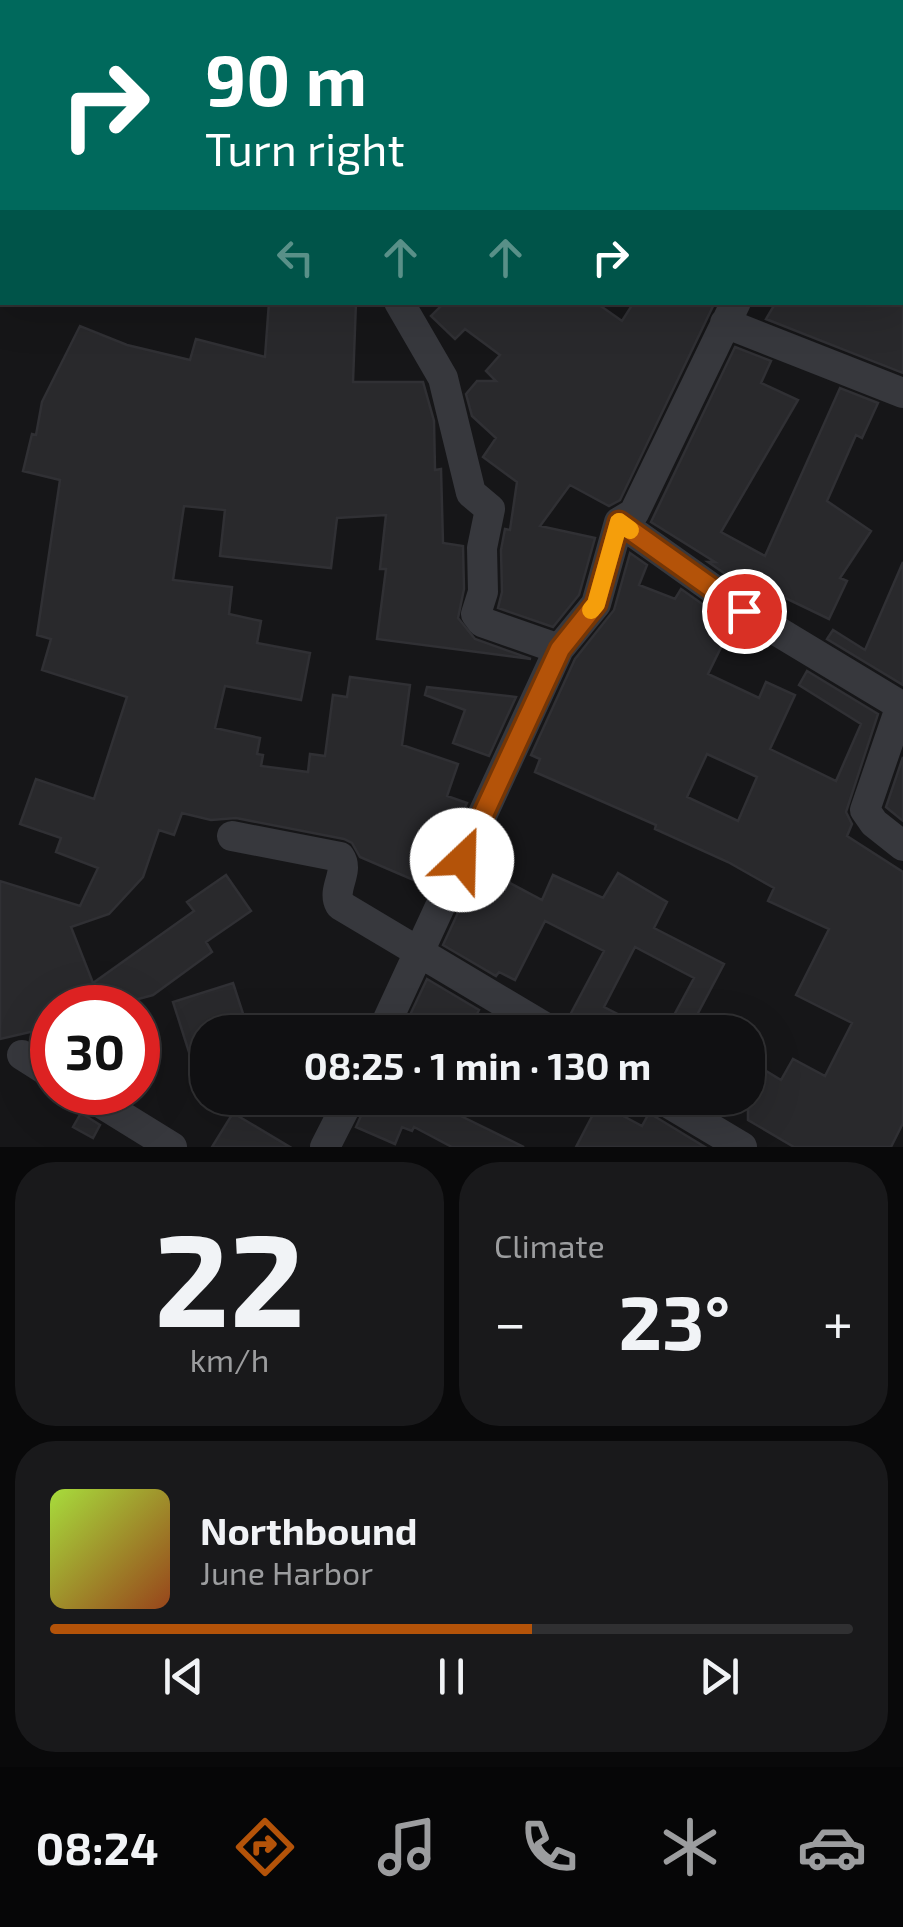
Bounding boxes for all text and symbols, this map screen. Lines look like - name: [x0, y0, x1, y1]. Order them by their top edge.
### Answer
- text: 90 m: [205, 36, 367, 120]
- icon: right: [40, 40, 170, 170]
- text: Turn right: [205, 121, 405, 175]
- icon: left: [268, 230, 323, 285]
- icon: ahead: [373, 230, 428, 285]
- icon: ahead: [478, 230, 533, 285]
- icon: right: [583, 230, 638, 285]
- pin: [702, 569, 787, 654]
- icon: arrive: [717, 584, 772, 639]
- position arrow: [410, 808, 514, 912]
- speed limit sign: 30: [30, 985, 160, 1115]
- text: 08:25 · 1 min · 130 m: [304, 1042, 651, 1088]
- text: 22: [154, 1197, 305, 1353]
- text: Climate: [494, 1226, 605, 1264]
- text: 23°: [618, 1275, 730, 1365]
- text: −: [494, 1288, 526, 1354]
- text: +: [823, 1288, 853, 1354]
- text: km/h: [190, 1340, 269, 1378]
- text: Northbound: [200, 1507, 418, 1553]
- text: June Harbor: [200, 1553, 373, 1591]
- icon: previous: [156, 1649, 211, 1704]
- icon: pause: [424, 1649, 479, 1704]
- icon: next: [692, 1649, 747, 1704]
- icon: directions: [230, 1812, 300, 1882]
- icon: music: [372, 1812, 442, 1882]
- icon: phone: [514, 1812, 584, 1882]
- icon: climate: [655, 1812, 725, 1882]
- icon: car: [797, 1812, 867, 1882]
- text: 08:24: [36, 1820, 159, 1874]

